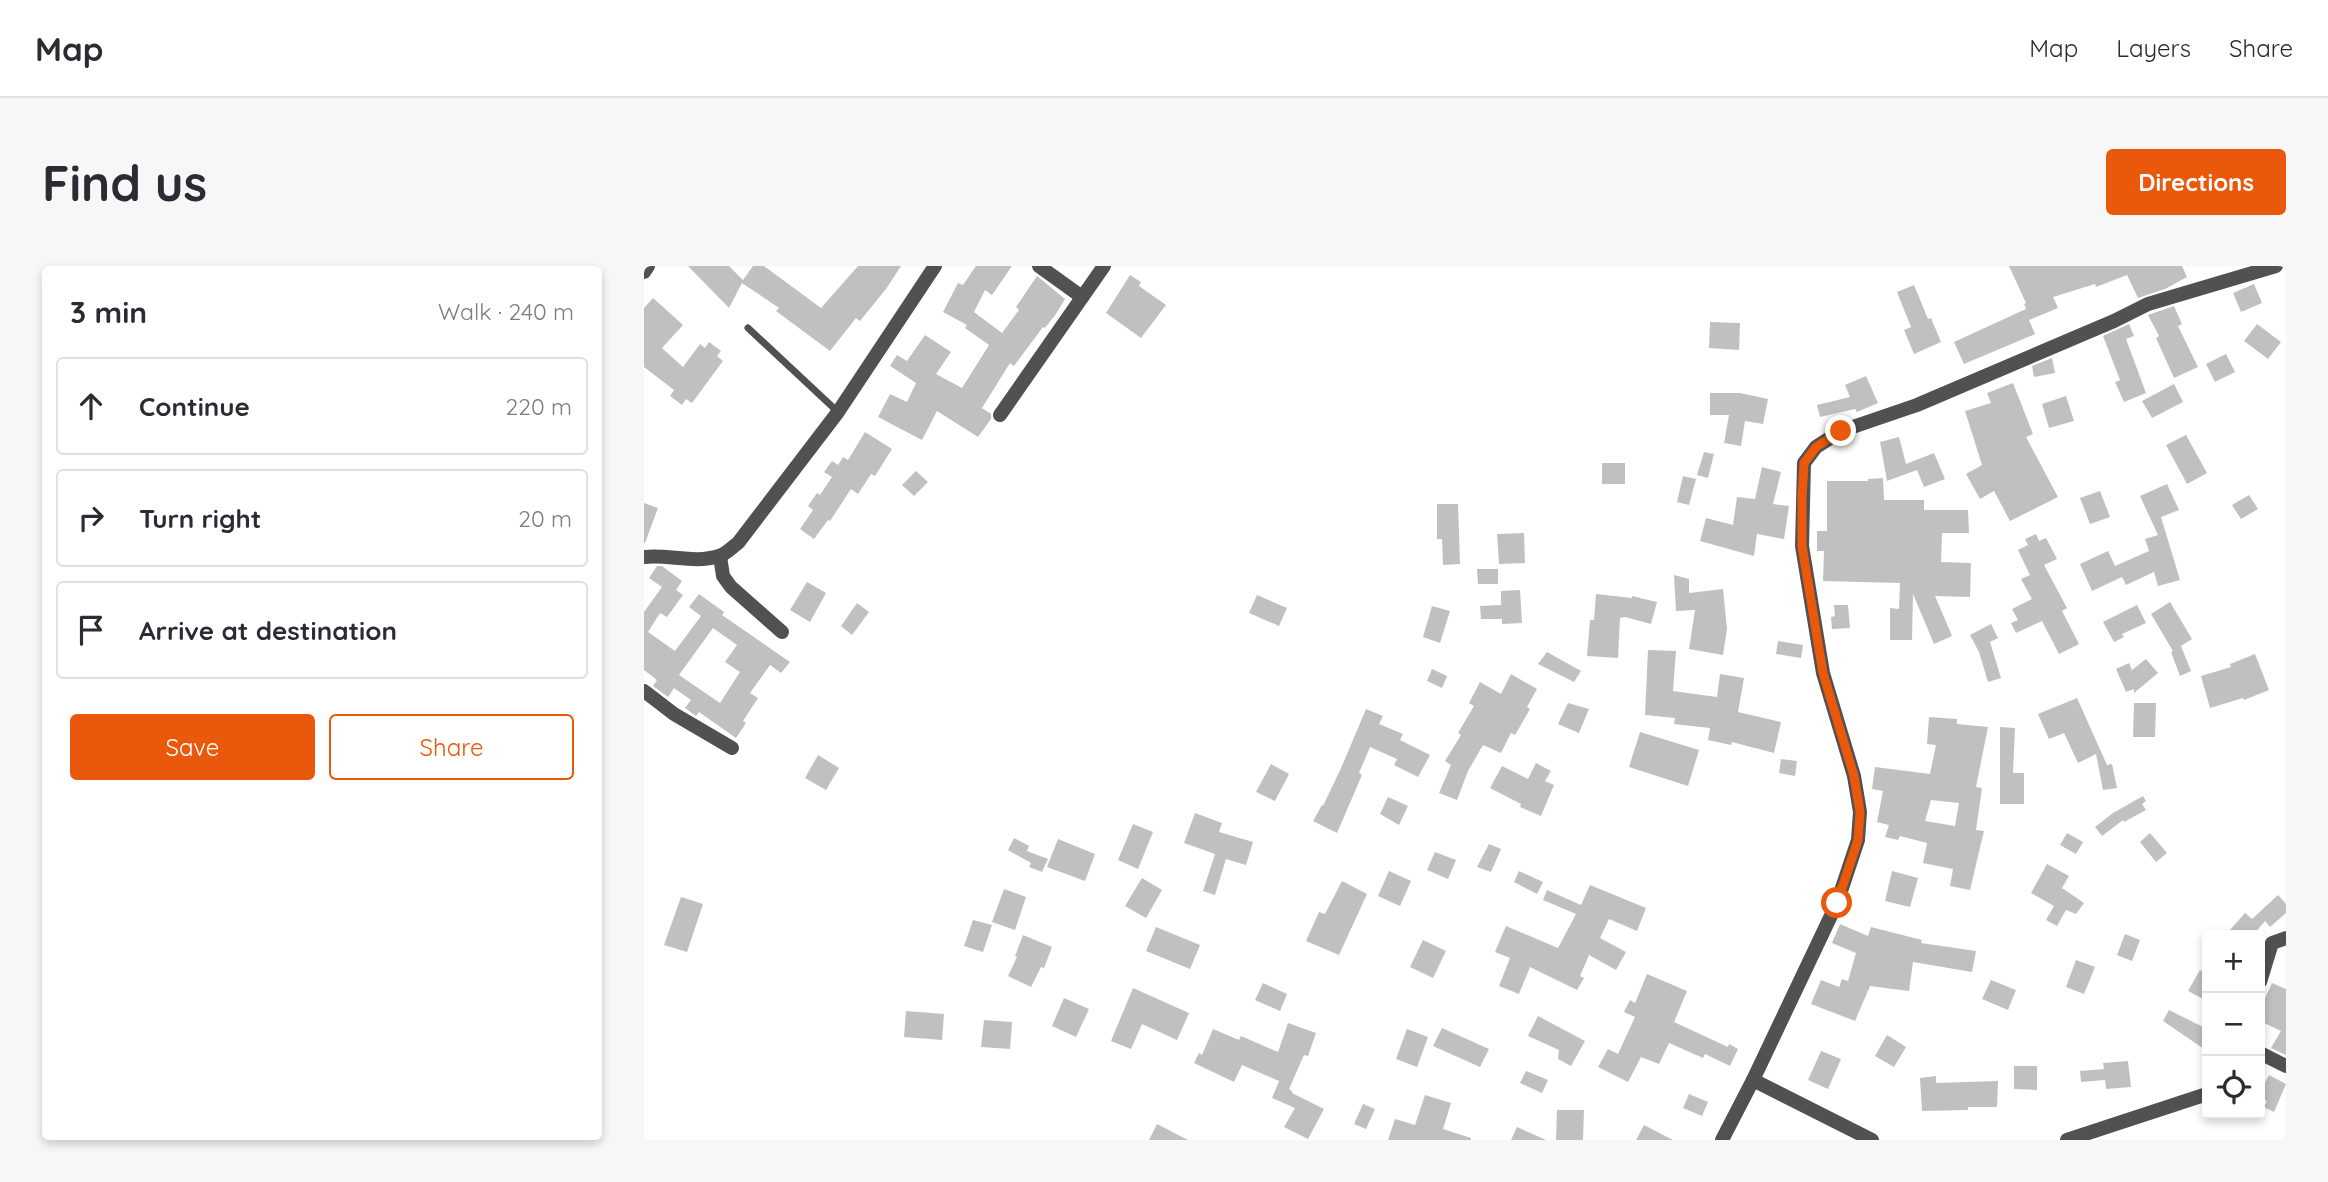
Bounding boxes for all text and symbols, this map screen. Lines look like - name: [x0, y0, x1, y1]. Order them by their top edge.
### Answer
- text: Map: [35, 28, 103, 69]
- text: Map: [2029, 33, 2078, 63]
- text: Layers: [2116, 33, 2191, 63]
- text: Share: [2229, 33, 2293, 63]
- button: Directions: [2106, 149, 2286, 215]
- text: Find us: [42, 152, 207, 213]
- text: 3 min: [70, 293, 147, 331]
- text: Walk · 240 m: [438, 297, 574, 326]
- icon: ahead: [72, 387, 110, 425]
- text: Continue: [139, 390, 250, 423]
- text: 220 m: [506, 392, 572, 421]
- route end: [1825, 415, 1856, 446]
- icon: right: [72, 499, 110, 537]
- text: Turn right: [139, 502, 261, 535]
- text: 20 m: [518, 504, 572, 533]
- icon: arrive: [72, 611, 110, 649]
- text: Arrive at destination: [139, 614, 397, 647]
- button: Save: [70, 714, 315, 780]
- button: Share: [329, 714, 574, 780]
- route start: [1821, 887, 1852, 918]
- map controls: [2202, 930, 2265, 1119]
- button: +: [2202, 930, 2265, 993]
- button: −: [2202, 993, 2265, 1056]
- button: locate: [2202, 1056, 2265, 1119]

